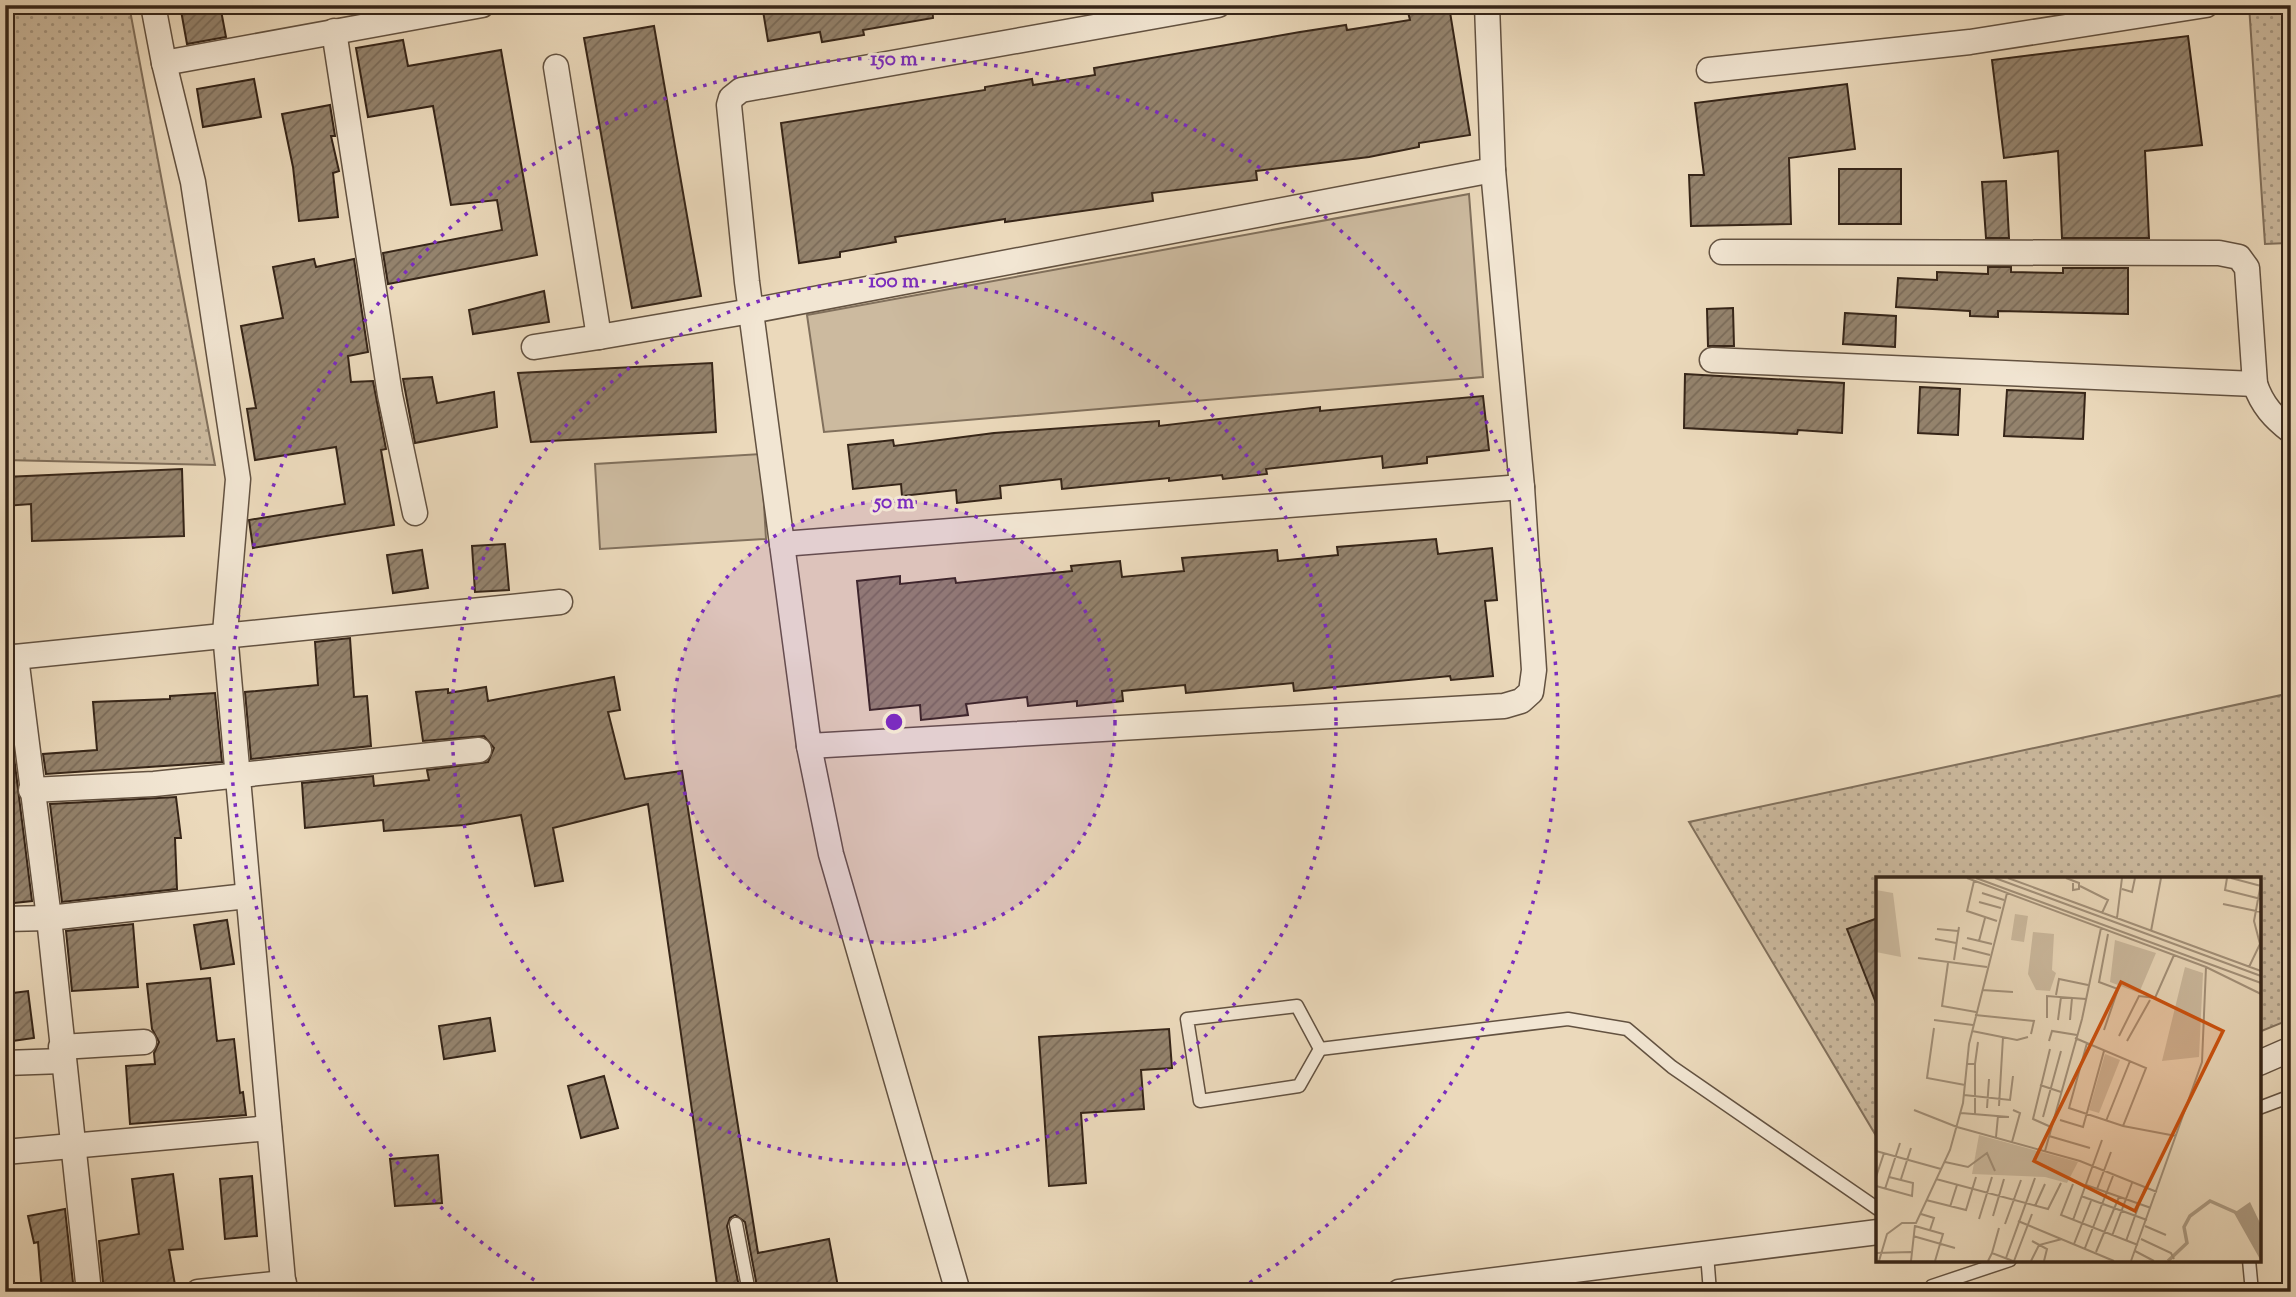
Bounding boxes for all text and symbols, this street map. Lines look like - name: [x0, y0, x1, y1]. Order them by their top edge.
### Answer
- text: 150 m: [870, 45, 918, 75]
- text: 100 m: [869, 267, 920, 297]
- text: 50 m: [872, 488, 915, 518]
- centre of rings: [882, 710, 906, 734]
- inset map: [1876, 877, 2261, 1262]

